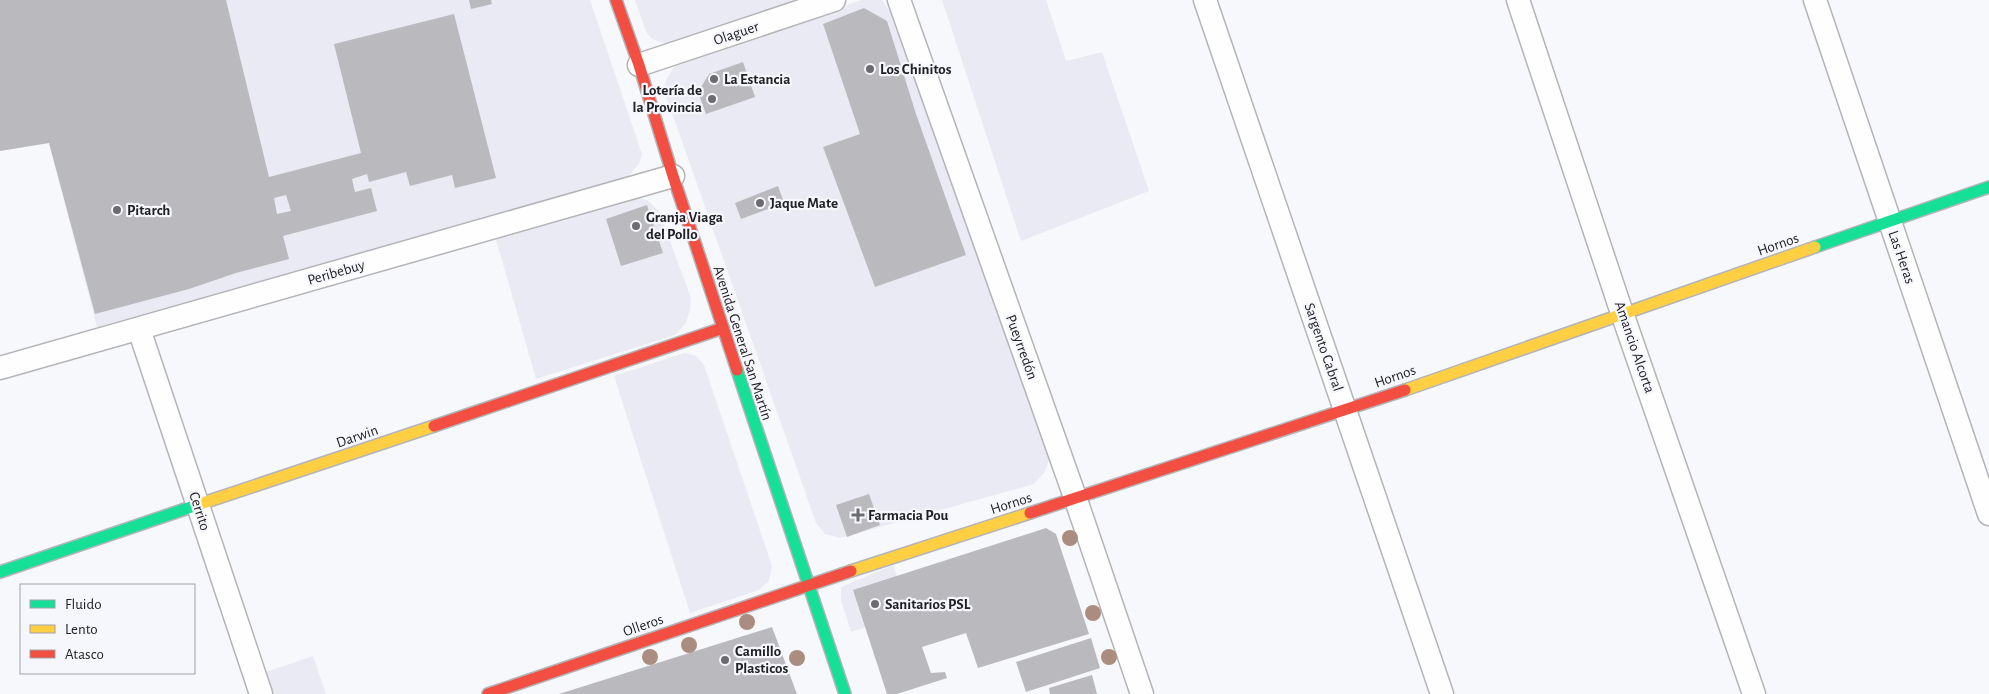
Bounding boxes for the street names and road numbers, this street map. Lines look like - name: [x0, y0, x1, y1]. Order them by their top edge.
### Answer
- street label: Olaguer: [712, 19, 761, 48]
- street label: Las Heras: [1885, 229, 1918, 286]
- street label: Hornos: [1756, 230, 1801, 259]
- street label: Peribebuy: [306, 257, 367, 288]
- street label: Avenida General San Martín: [710, 264, 775, 422]
- street label: Amancio Alcorta: [1612, 299, 1657, 395]
- street label: Sargento Cabral: [1301, 301, 1346, 393]
- street label: Pueyrredón: [1003, 313, 1040, 382]
- street label: Hornos: [1373, 362, 1418, 391]
- street label: Darwin: [334, 422, 380, 451]
- street label: Cerrito: [186, 490, 213, 532]
- street label: Hornos: [989, 490, 1034, 517]
- street label: Olleros: [621, 612, 665, 639]

